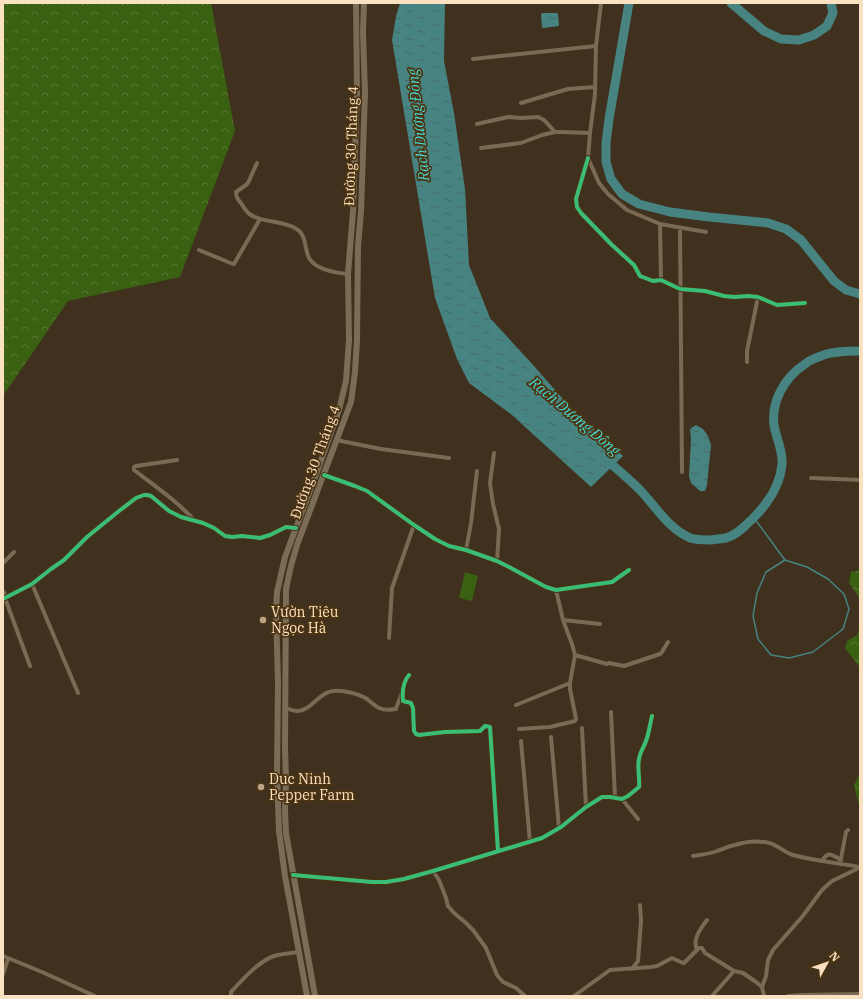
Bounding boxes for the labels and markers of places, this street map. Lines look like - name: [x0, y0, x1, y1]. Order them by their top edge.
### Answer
- place label: Vườn Tiêu Ngọc Hà: [271, 603, 339, 637]
- marker: Vườn Tiêu Ngọc Hà: [258, 615, 268, 625]
- place label: Duc Ninh Pepper Farm: [269, 770, 355, 804]
- marker: Duc Ninh Pepper Farm: [256, 782, 266, 792]

